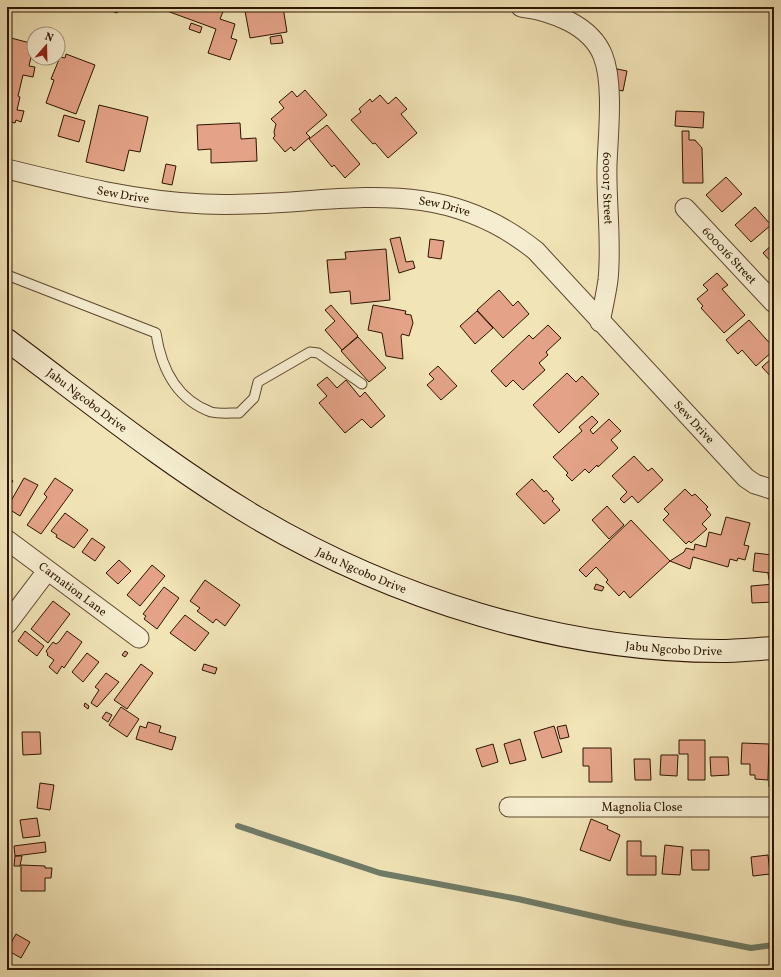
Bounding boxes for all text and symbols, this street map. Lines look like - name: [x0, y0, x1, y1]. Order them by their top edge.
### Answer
- north arrow: [26, 26, 66, 66]
- text: N: [43, 30, 55, 46]
- street label: 600017 Street: [598, 152, 616, 225]
- street label: Sew Drive: [95, 183, 151, 208]
- street label: Sew Drive: [417, 193, 473, 221]
- street label: 600016 Street: [698, 224, 759, 288]
- street label: Jabu Ngcobo Drive: [43, 365, 130, 437]
- street label: Sew Drive: [670, 398, 718, 448]
- street label: Jabu Ngcobo Drive: [313, 544, 409, 598]
- street label: Carnation Lane: [35, 559, 110, 620]
- street label: Jabu Ngcobo Drive: [624, 638, 723, 660]
- street label: Magnolia Close: [601, 800, 683, 816]

